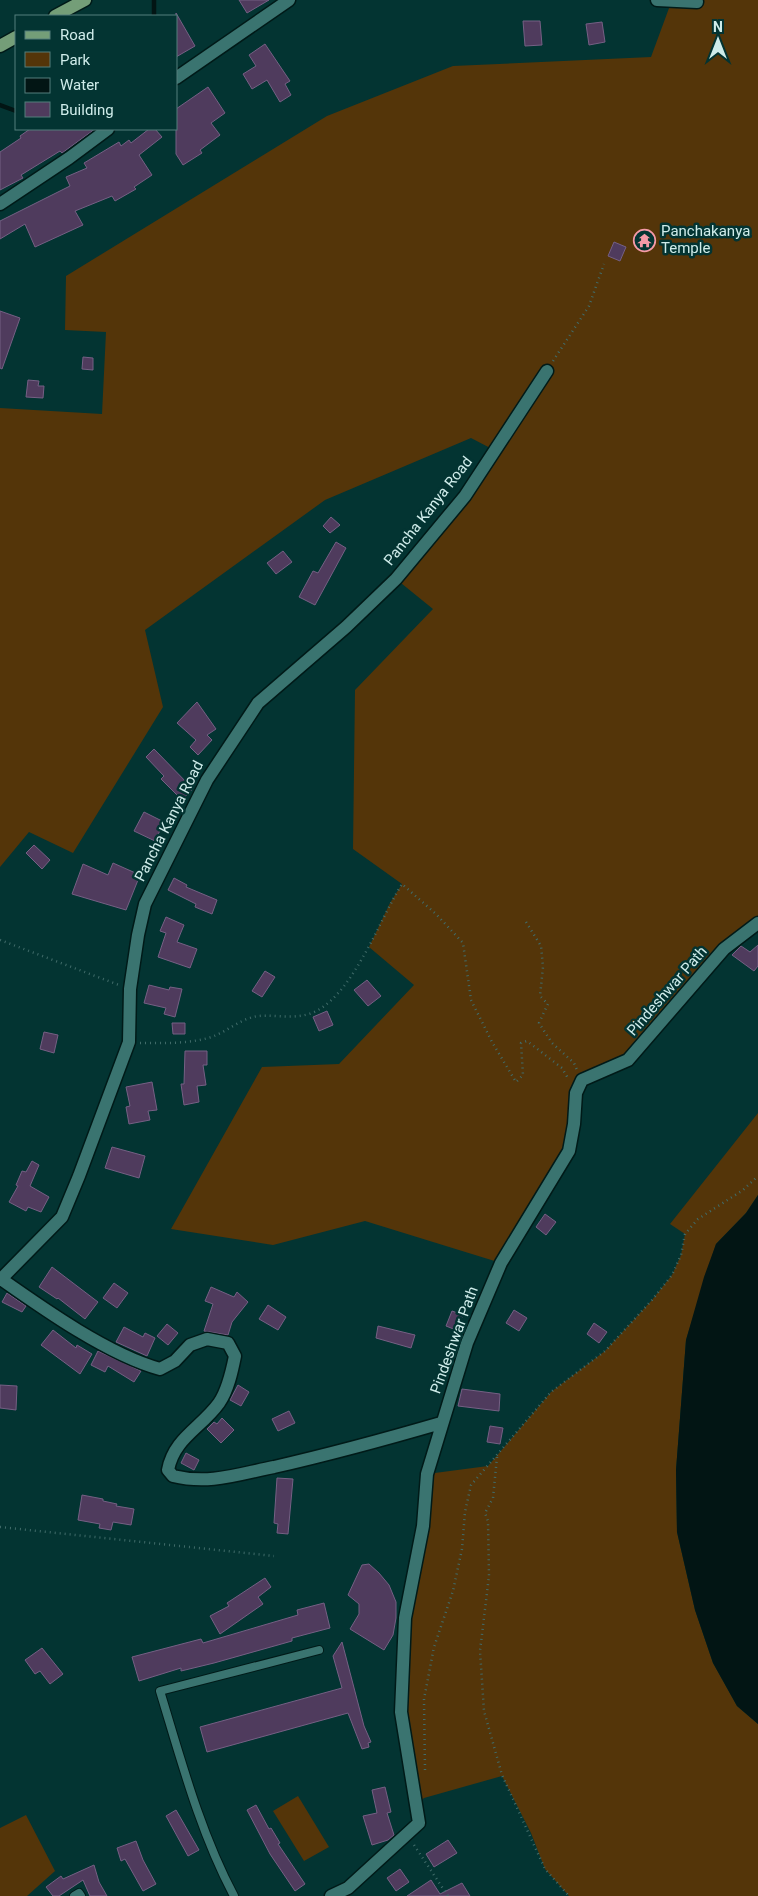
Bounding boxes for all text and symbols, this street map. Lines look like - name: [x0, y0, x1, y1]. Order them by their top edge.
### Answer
- legend: [15, 15, 178, 130]
- north arrow: [693, 15, 743, 65]
- text: N: [713, 19, 723, 35]
- text: Road: [60, 26, 94, 44]
- text: Park: [60, 51, 91, 69]
- text: Water: [60, 76, 99, 94]
- text: Building: [60, 101, 114, 119]
- place label: Panchakanya Temple: [661, 222, 750, 257]
- temple icon: Panchakanya Temple: [633, 228, 657, 252]
- street label: Pancha Kanya Road: [380, 453, 476, 569]
- street label: Pancha Kanya Road: [131, 758, 207, 884]
- street label: Pindeshwar Path: [623, 943, 711, 1039]
- street label: Pindeshwar Path: [426, 1284, 482, 1396]

